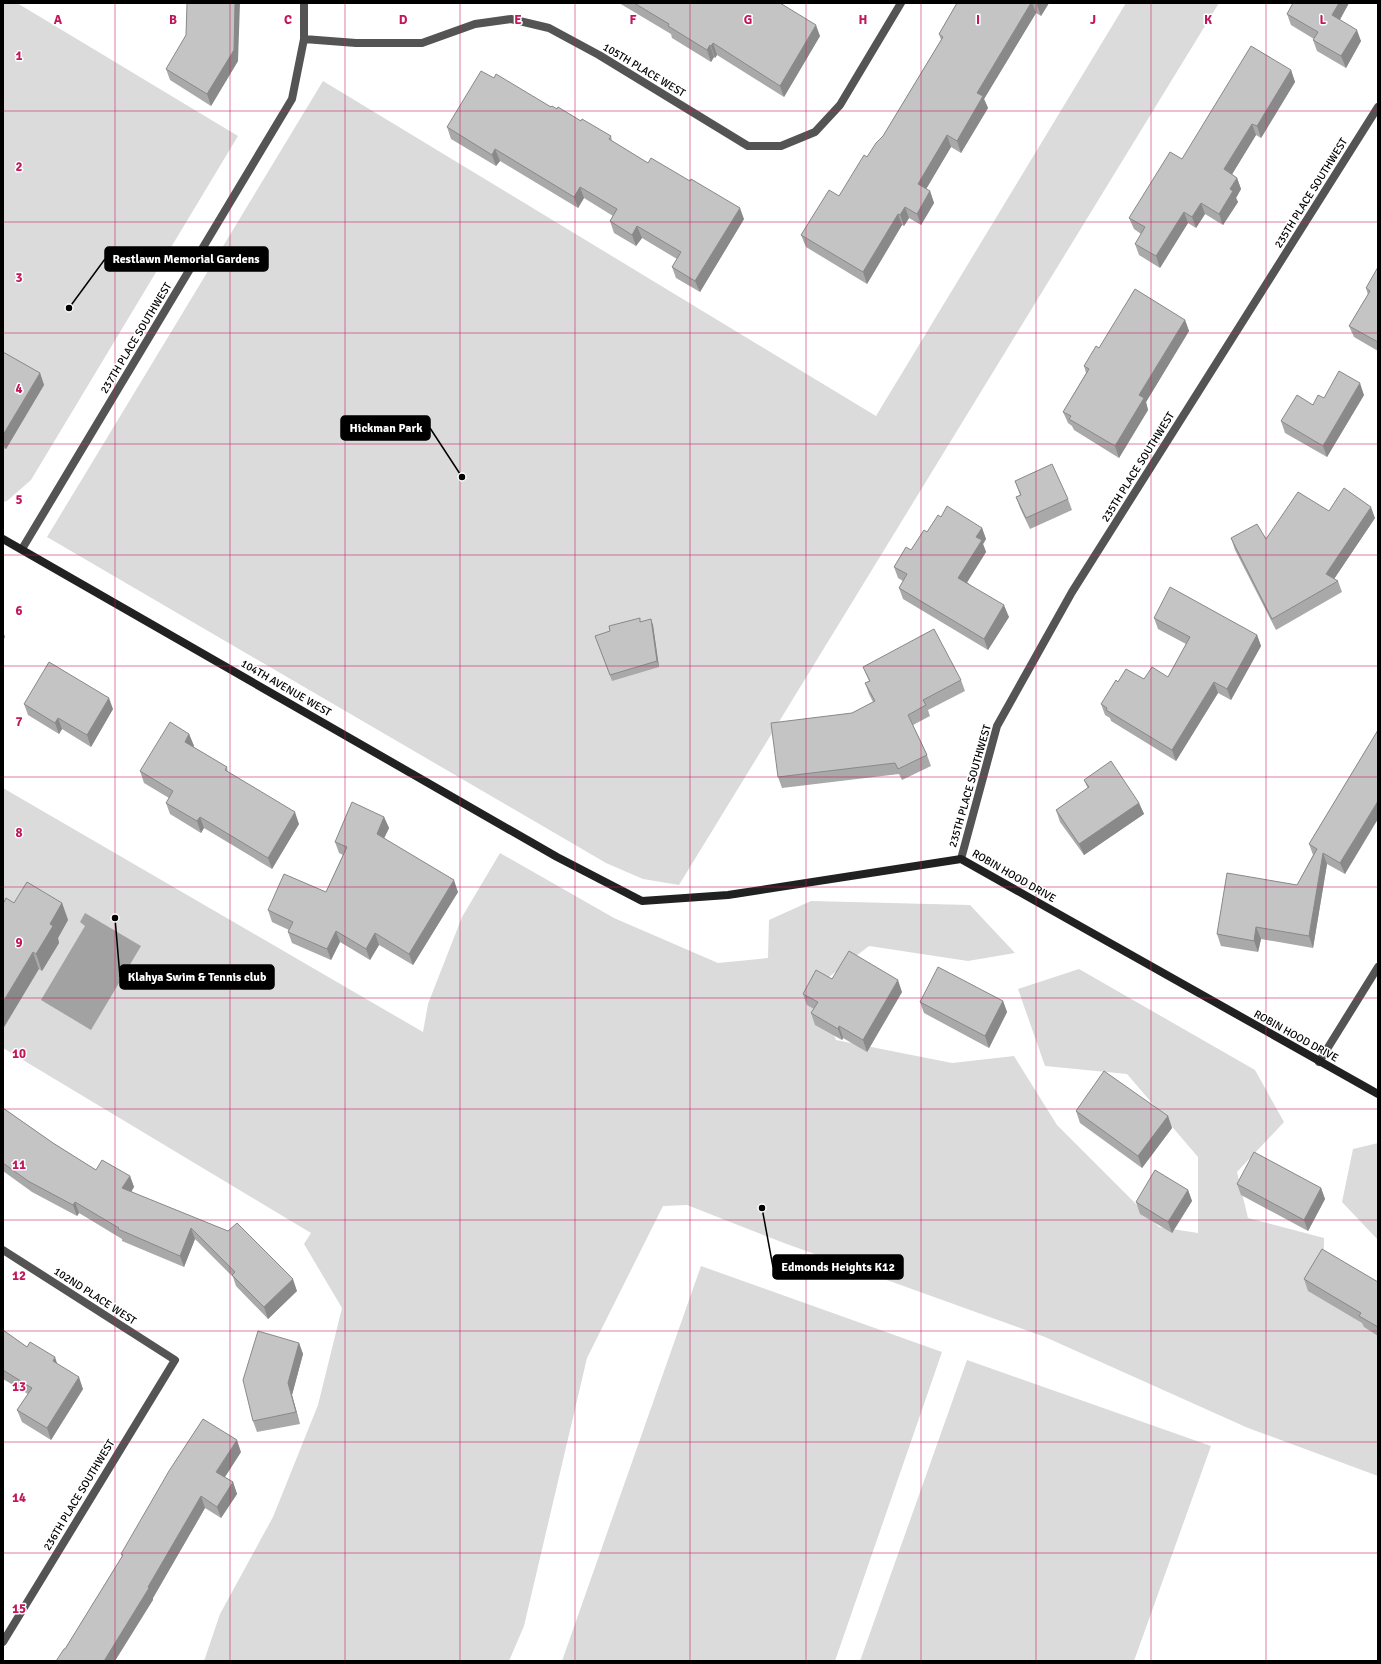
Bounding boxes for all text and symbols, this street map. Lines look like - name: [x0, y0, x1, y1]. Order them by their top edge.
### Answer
- text: A: [54, 12, 63, 28]
- text: B: [169, 12, 177, 28]
- text: C: [284, 12, 292, 28]
- text: D: [399, 12, 408, 28]
- text: E: [514, 12, 522, 28]
- text: F: [630, 12, 637, 28]
- text: G: [744, 12, 752, 28]
- text: H: [859, 12, 867, 28]
- text: I: [976, 12, 980, 28]
- text: J: [1090, 12, 1096, 28]
- text: K: [1204, 12, 1212, 28]
- text: L: [1320, 12, 1327, 28]
- street label: 105TH PLACE WEST: [601, 40, 688, 100]
- text: 1: [15, 48, 23, 64]
- street label: 235TH PLACE SOUTHWEST: [1272, 135, 1351, 250]
- text: 2: [15, 159, 23, 175]
- callout: Restlawn Memorial Gardens: [105, 247, 268, 271]
- text: Restlawn Memorial Gardens: [112, 252, 260, 267]
- text: 3: [15, 270, 23, 286]
- street label: 237TH PLACE SOUTHWEST: [98, 280, 175, 396]
- text: 4: [15, 381, 23, 397]
- street label: 235TH PLACE SOUTHWEST: [1099, 409, 1178, 524]
- callout: Hickman Park: [341, 416, 430, 440]
- text: Hickman Park: [350, 421, 423, 436]
- text: 5: [15, 492, 23, 508]
- text: 6: [15, 603, 23, 619]
- street label: 104TH AVENUE WEST: [239, 657, 334, 719]
- text: 7: [15, 714, 23, 730]
- street label: 235TH PLACE SOUTHWEST: [946, 723, 994, 849]
- text: 8: [15, 825, 23, 841]
- street label: ROBIN HOOD DRIVE: [970, 847, 1058, 905]
- text: 9: [15, 935, 23, 951]
- callout: Klahya Swim & Tennis club: [120, 965, 274, 989]
- text: Klahya Swim & Tennis club: [128, 970, 267, 985]
- street label: ROBIN HOOD DRIVE: [1252, 1007, 1340, 1065]
- text: 10: [12, 1046, 26, 1062]
- text: 11: [12, 1157, 26, 1173]
- callout: Edmonds Heights K12: [773, 1255, 903, 1279]
- text: Edmonds Heights K12: [781, 1260, 895, 1275]
- street label: 102ND PLACE WEST: [51, 1265, 139, 1328]
- text: 12: [12, 1268, 26, 1284]
- text: 13: [12, 1379, 26, 1395]
- street label: 236TH PLACE SOUTHWEST: [41, 1437, 118, 1553]
- text: 14: [12, 1490, 26, 1506]
- text: 15: [12, 1601, 26, 1617]

